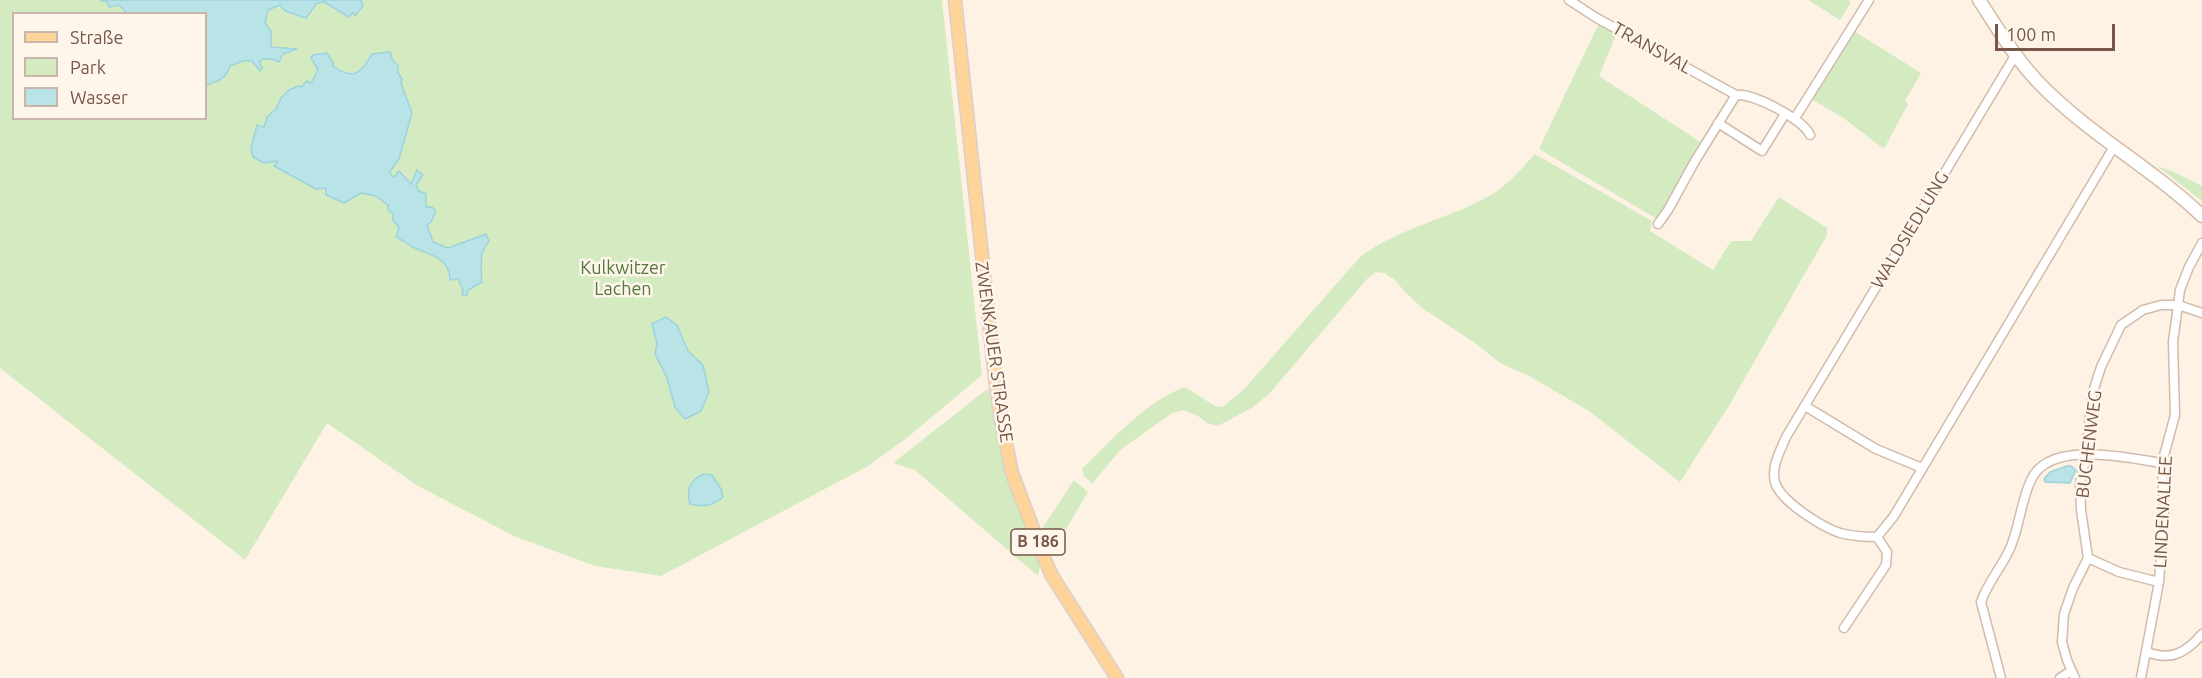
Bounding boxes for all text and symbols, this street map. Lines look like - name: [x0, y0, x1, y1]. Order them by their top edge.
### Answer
- legend: [12, 12, 207, 120]
- scale bar: [1998, 12, 2118, 50]
- street label: TRANSVAL: [1609, 17, 1695, 79]
- text: 100 m: [2006, 24, 2056, 44]
- text: Straße: [70, 27, 123, 47]
- text: Park: [70, 57, 106, 77]
- text: Wasser: [70, 87, 128, 107]
- street label: WALDSIEDLUNG: [1867, 167, 1953, 293]
- park label: Kulkwitzer Lachen: [580, 257, 666, 300]
- street label: ZWENKAUER STRASSE: [971, 260, 1017, 444]
- street label: BUCHENWEG: [2072, 389, 2106, 499]
- street label: LINDENALLEE: [2149, 455, 2177, 569]
- road number: B 186: [1011, 529, 1065, 555]

